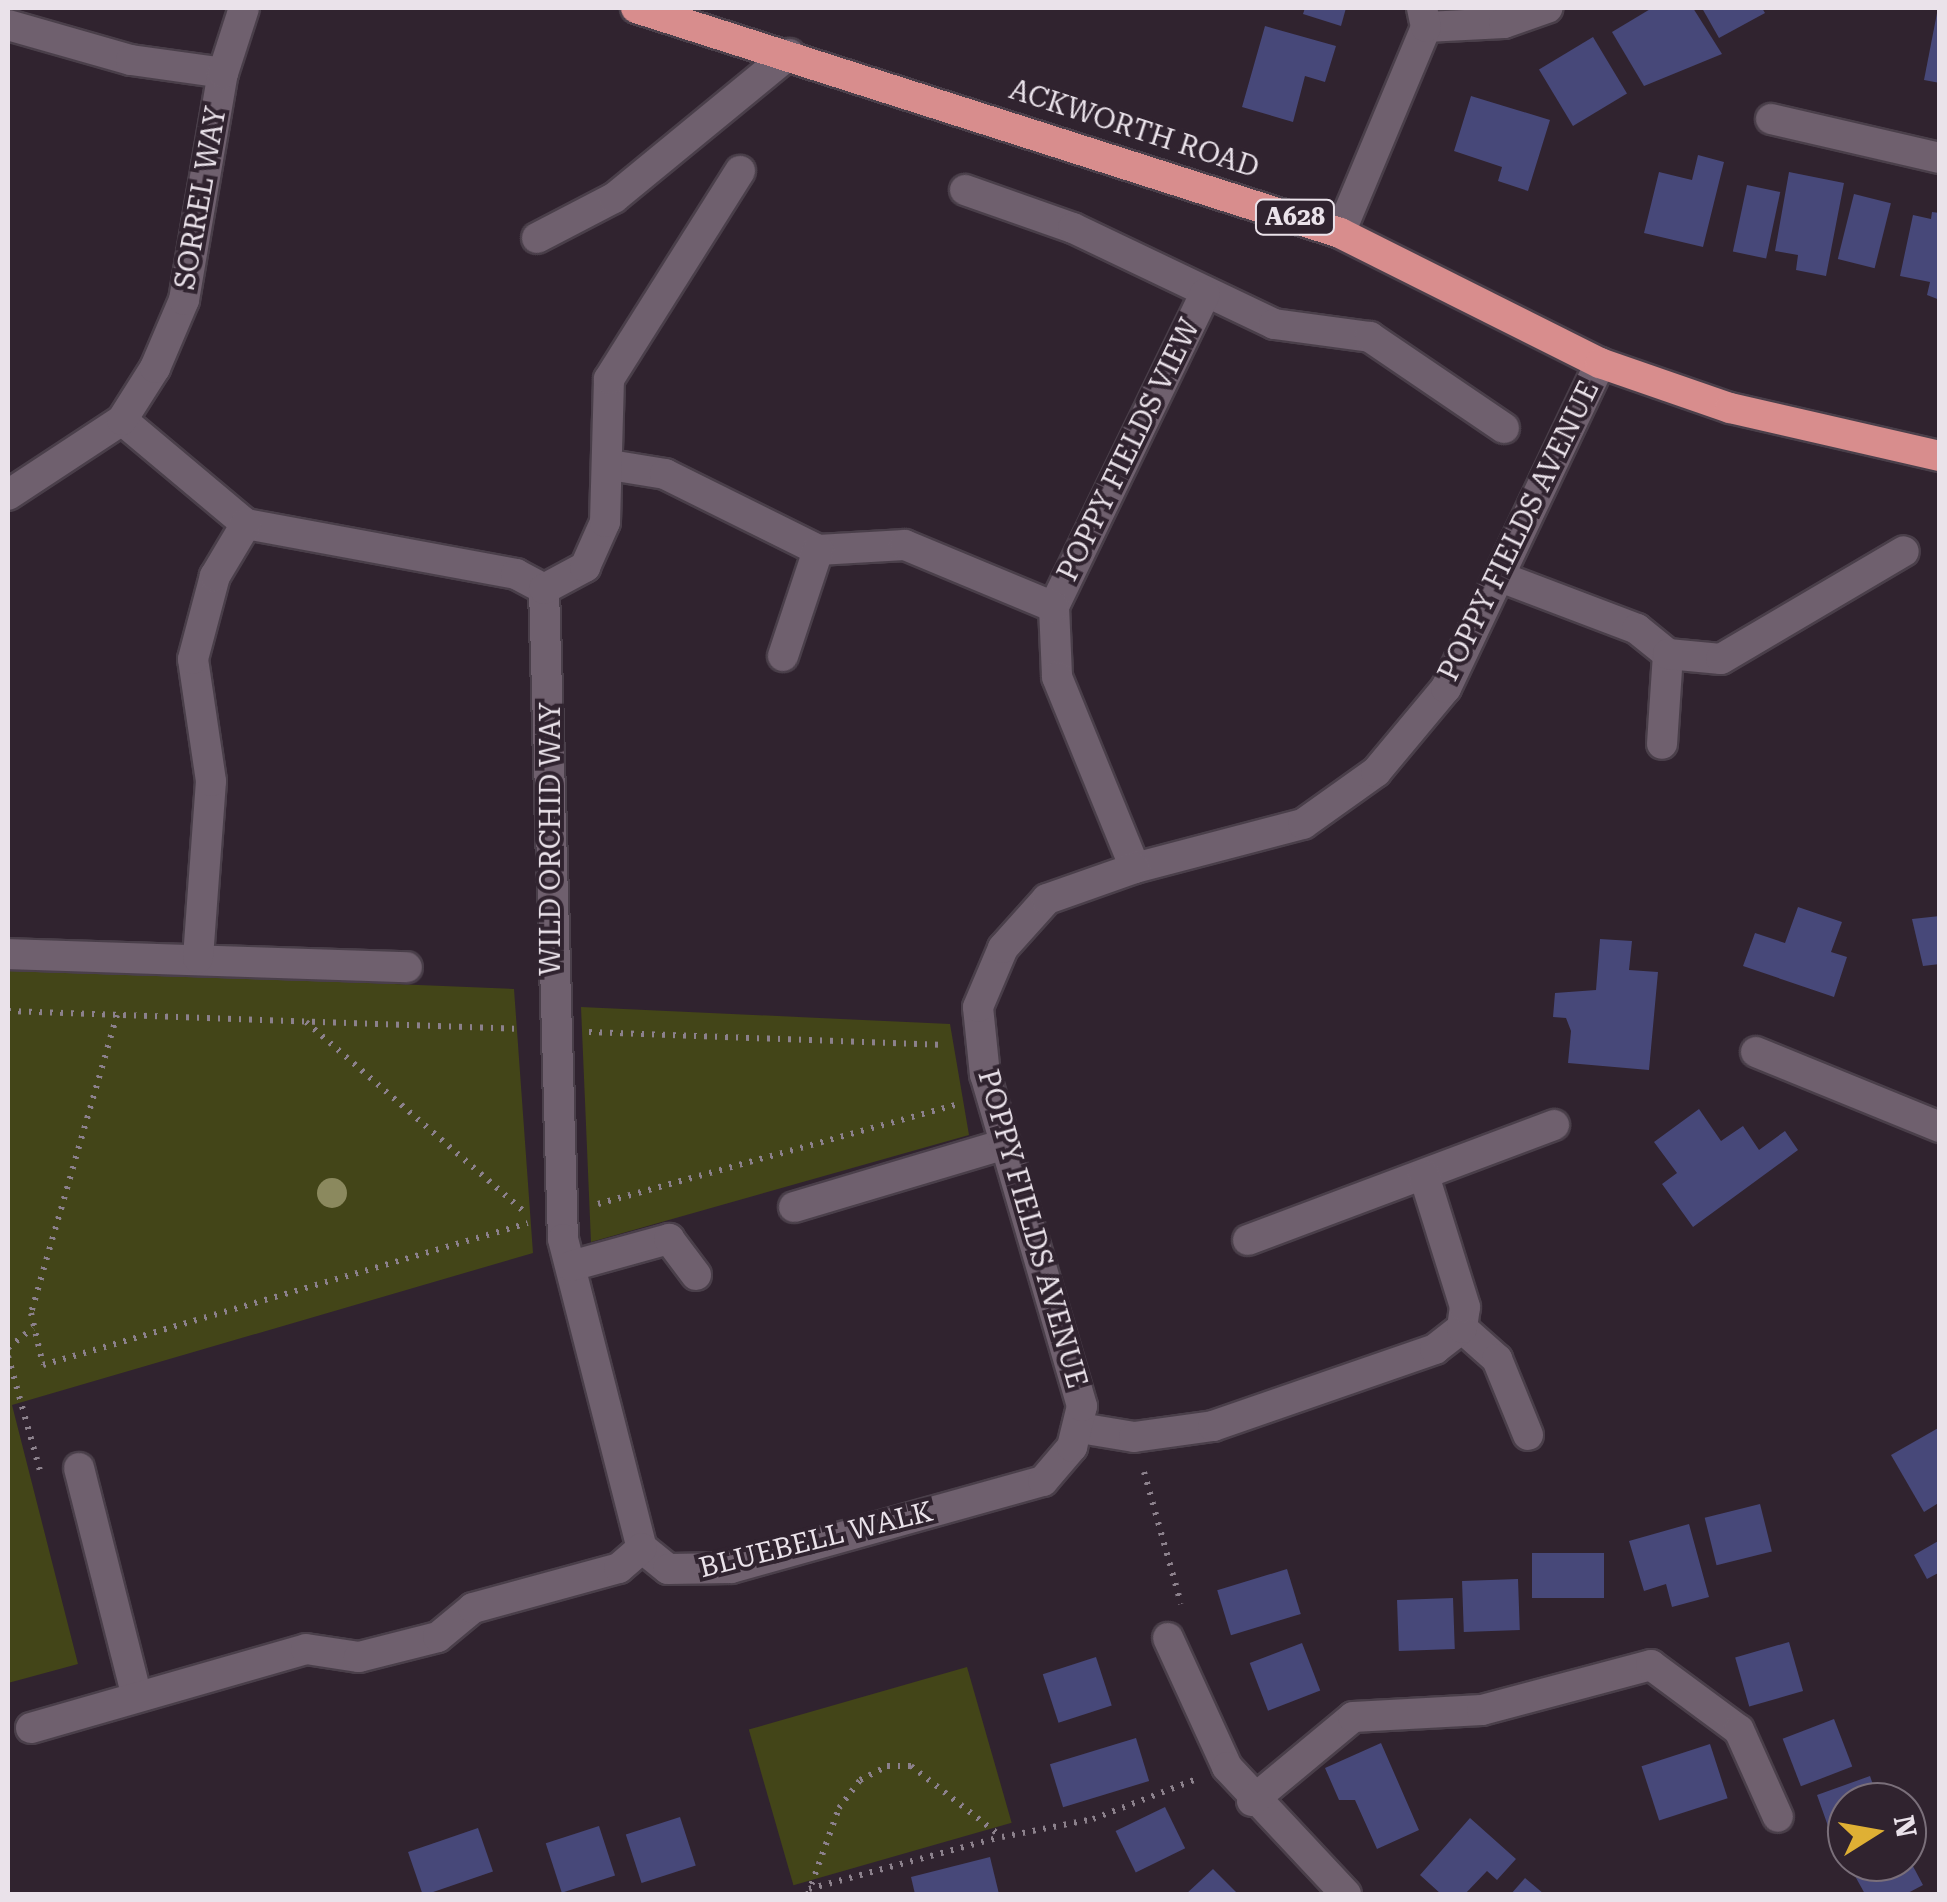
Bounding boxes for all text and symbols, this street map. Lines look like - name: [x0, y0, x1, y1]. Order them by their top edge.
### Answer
- street label: ACKWORTH ROAD: [1005, 73, 1263, 185]
- street label: SORREL WAY: [168, 104, 234, 292]
- road number: A628: [1252, 197, 1338, 237]
- street label: POPPY FIELDS VIEW: [1051, 313, 1207, 587]
- street label: POPPY FIELDS AVENUE: [1432, 376, 1606, 686]
- street label: WILD ORCHID WAY: [534, 702, 568, 976]
- street label: POPPY FIELDS AVENUE: [970, 1066, 1094, 1392]
- street label: BLUEBELL WALK: [696, 1495, 936, 1585]
- north arrow: [1827, 1782, 1927, 1882]
- text: N: [1887, 1813, 1923, 1840]

